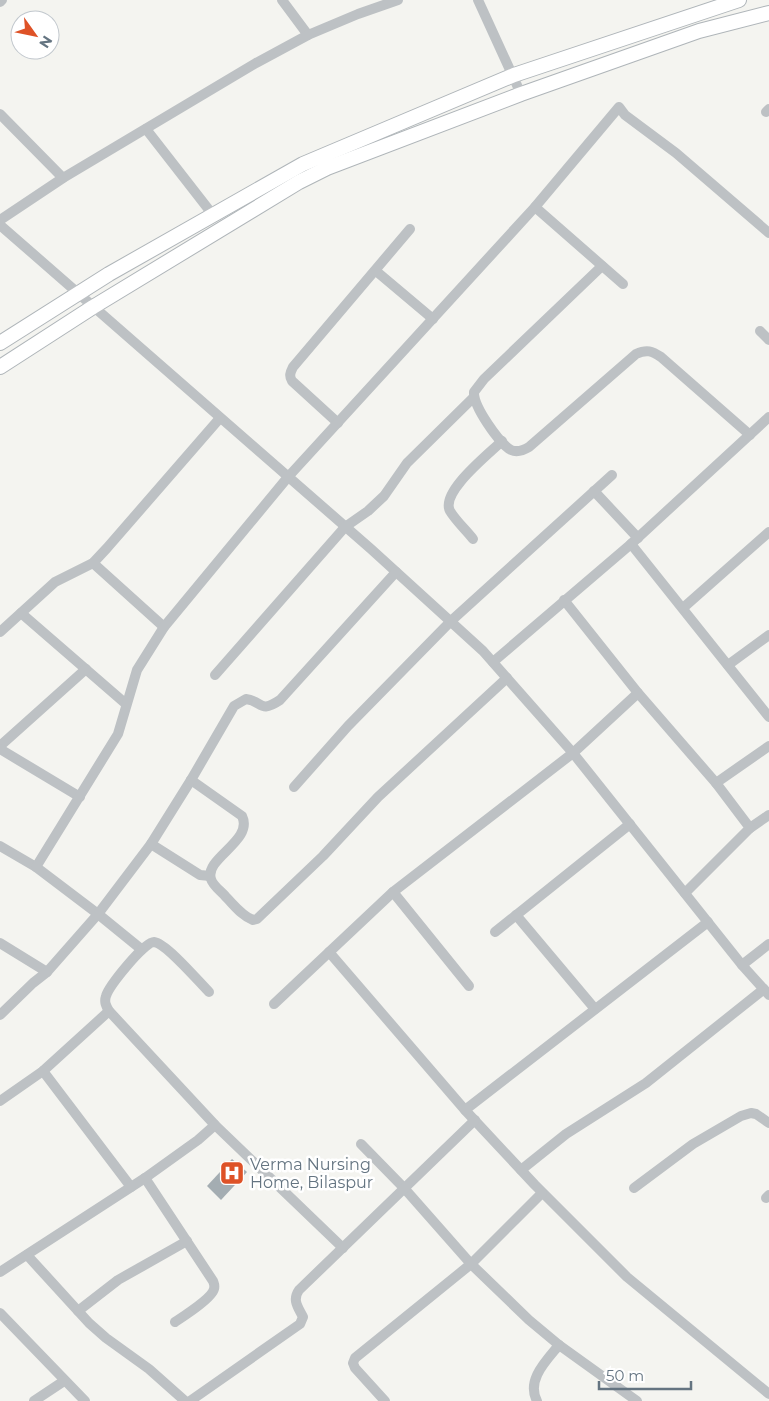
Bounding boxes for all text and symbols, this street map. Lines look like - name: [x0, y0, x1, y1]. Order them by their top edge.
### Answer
- north arrow: [10, 10, 60, 60]
- text: N: [35, 32, 57, 52]
- place label: Verma Nursing Home, Bilaspur: [250, 1155, 373, 1192]
- hospital icon: Verma Nursing Home, Bilaspur: [219, 1160, 245, 1186]
- scale bar: [599, 1358, 692, 1390]
- text: 50 m: [606, 1366, 644, 1385]

